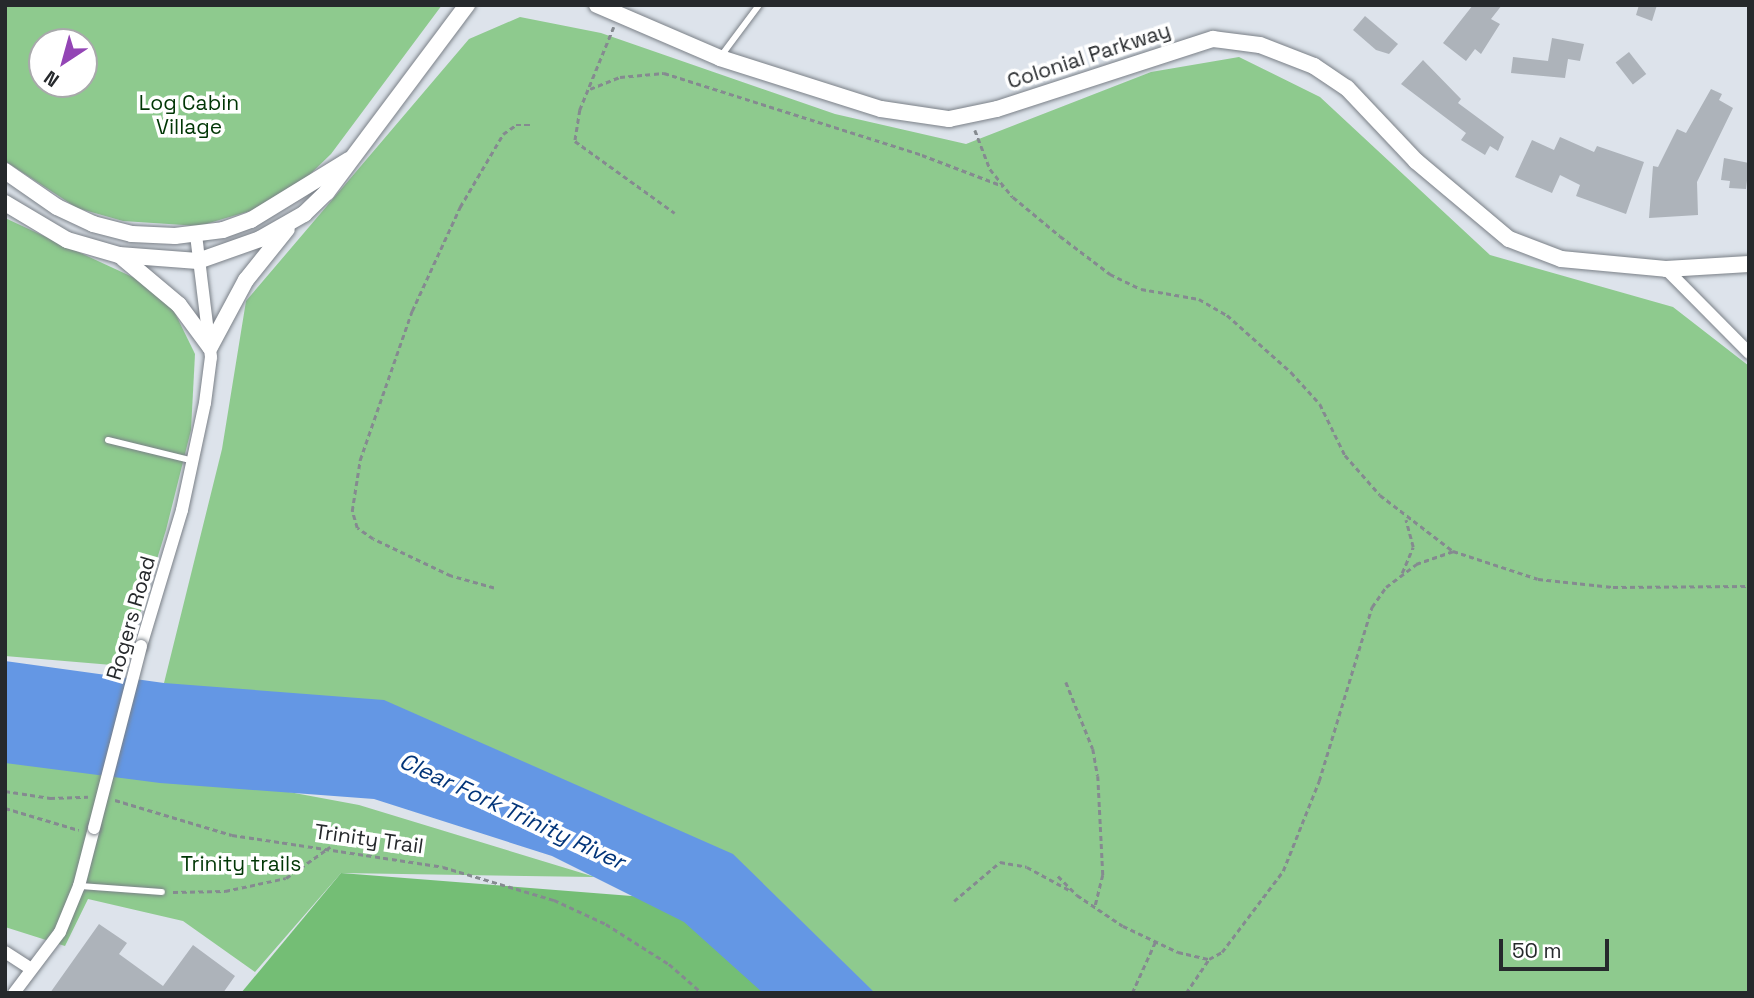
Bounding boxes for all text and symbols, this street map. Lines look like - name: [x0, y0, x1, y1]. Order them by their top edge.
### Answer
- street label: Colonial Parkway: [1004, 18, 1174, 94]
- north arrow: [28, 28, 98, 98]
- text: N: [39, 65, 64, 93]
- park label: Log Cabin Village: [139, 90, 239, 140]
- street label: Rogers Road: [101, 553, 161, 683]
- water label: Clear Fork Trinity River: [395, 747, 629, 875]
- street label: Trinity Trail: [313, 819, 425, 859]
- park label: Trinity trails: [181, 851, 301, 877]
- scale bar: [1502, 925, 1612, 969]
- text: 50 m: [1512, 937, 1562, 964]

